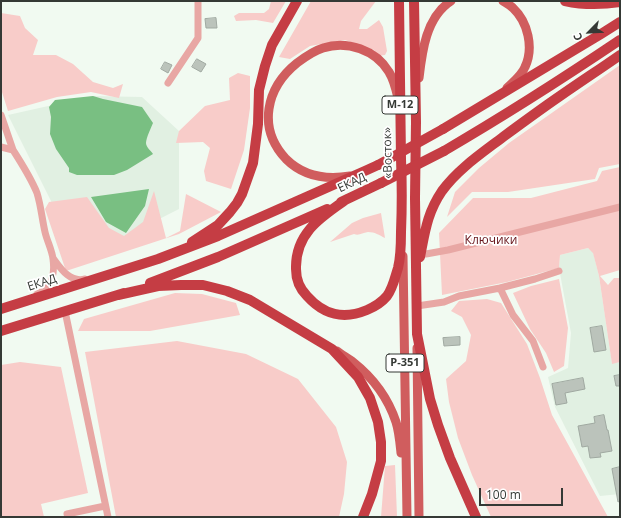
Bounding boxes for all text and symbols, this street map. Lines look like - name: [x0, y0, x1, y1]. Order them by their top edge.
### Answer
- north arrow: [569, 12, 609, 52]
- text: С: [569, 31, 586, 43]
- road number: М-12: [382, 96, 418, 114]
- street label: «Восток»: [380, 127, 396, 179]
- street label: ЕКАД: [335, 170, 369, 196]
- park label: Ключики: [465, 234, 517, 248]
- street label: ЕКАД: [26, 272, 58, 294]
- road number: Р-351: [386, 354, 424, 372]
- scale bar: [481, 480, 565, 506]
- text: 100 m: [486, 486, 521, 503]

